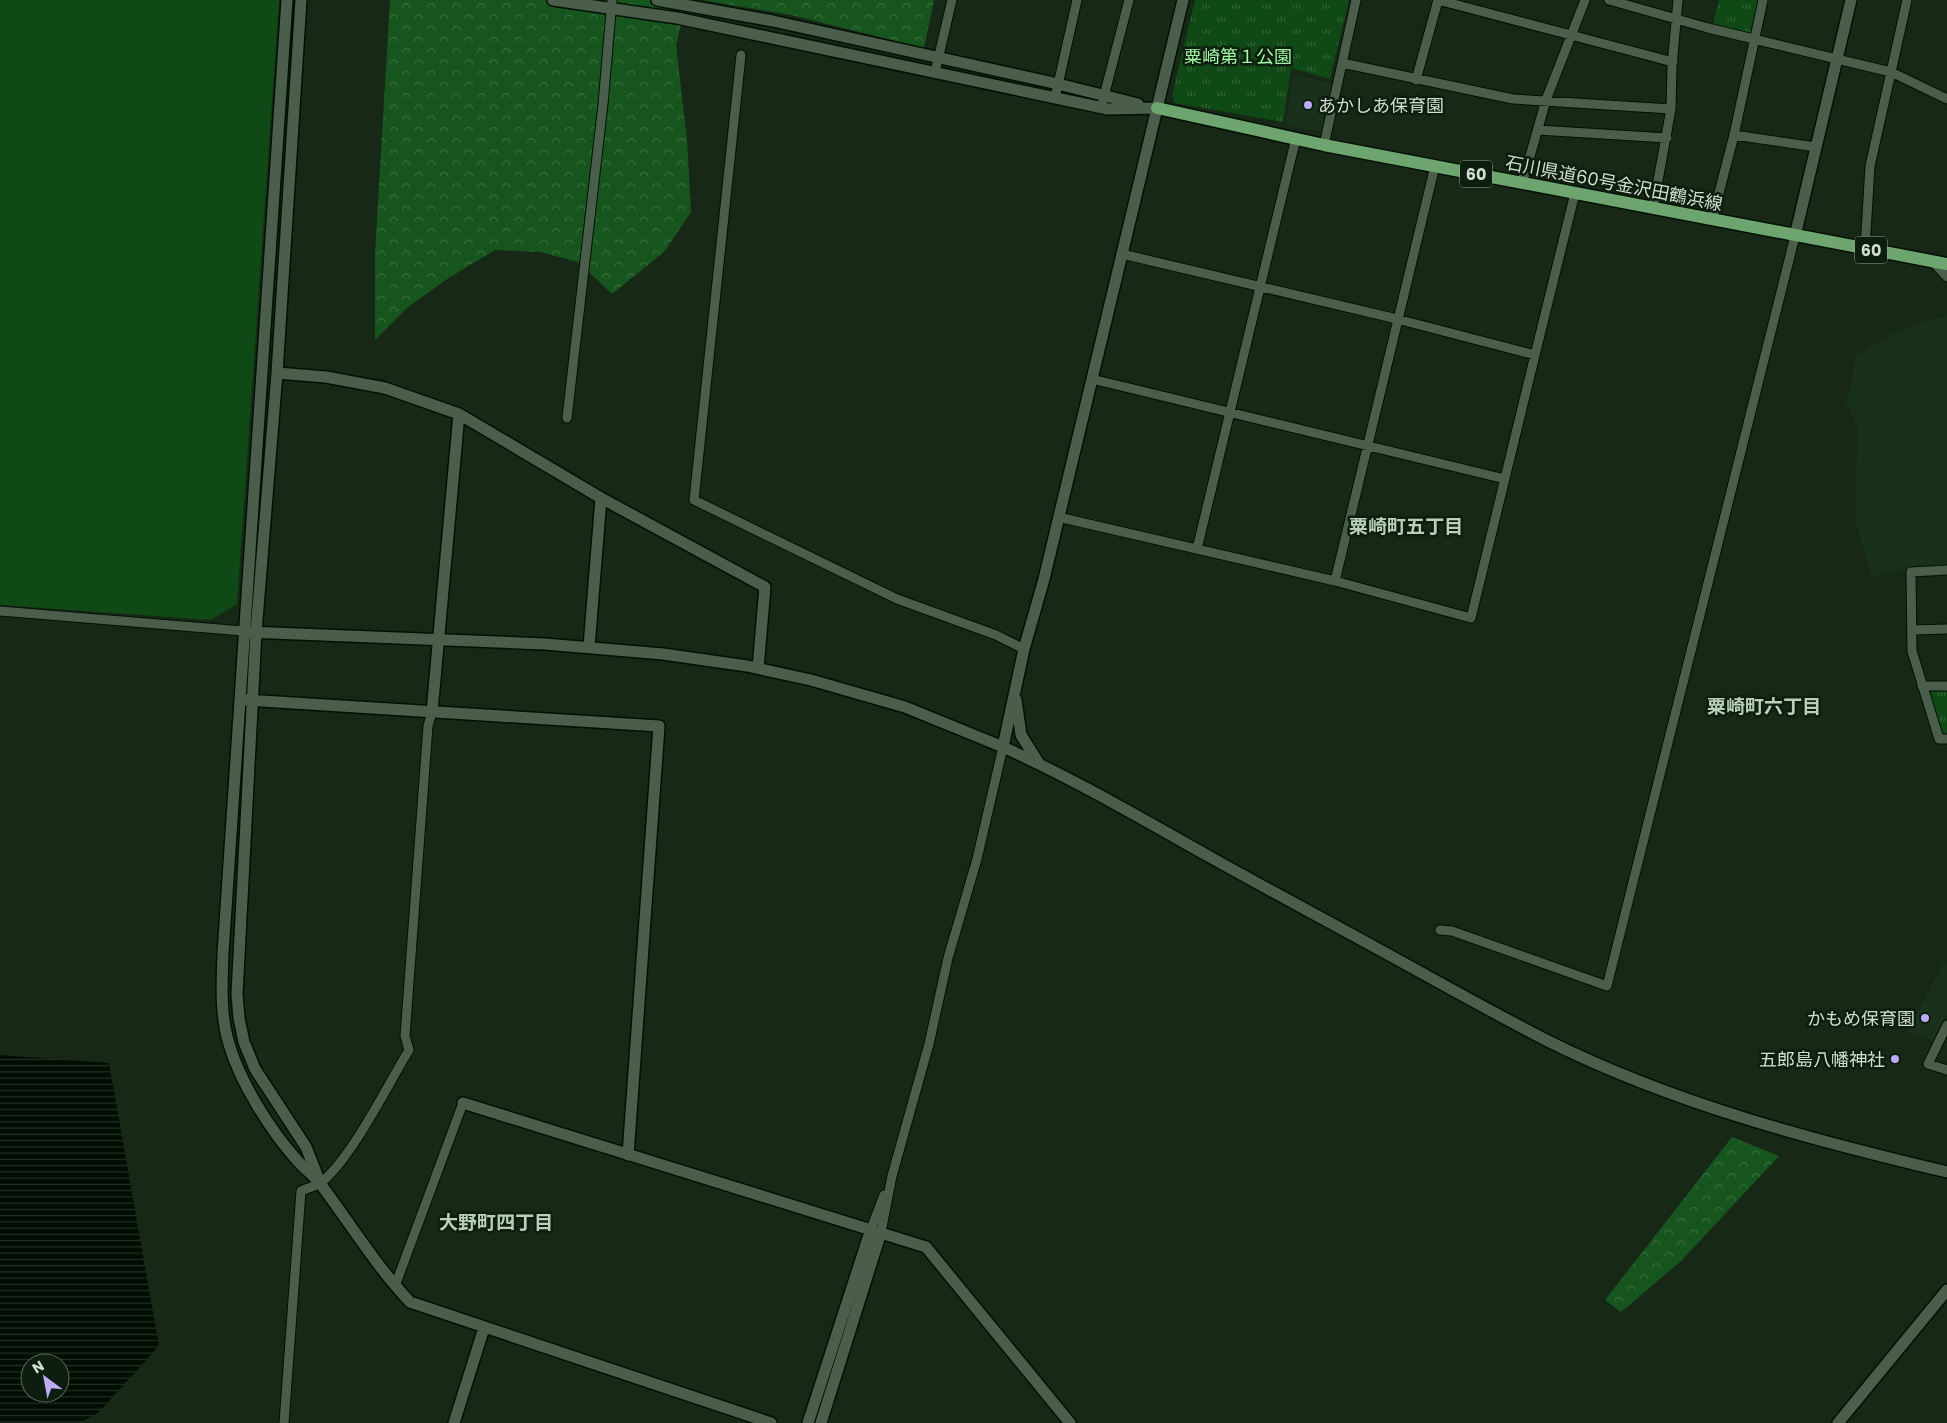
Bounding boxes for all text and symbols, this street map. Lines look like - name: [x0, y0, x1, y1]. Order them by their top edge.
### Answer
- park label: 粟崎第１公園: [1184, 44, 1292, 69]
- place label: あかしあ保育園: [1318, 93, 1444, 118]
- marker: あかしあ保育園: [1302, 99, 1314, 111]
- street label: 石川県道60号金沢田鶴浜線: [1503, 150, 1725, 216]
- road number: 60: [1460, 160, 1492, 188]
- road number: 60: [1855, 236, 1887, 264]
- district label: 粟崎町五丁目: [1349, 513, 1463, 540]
- district label: 粟崎町六丁目: [1707, 693, 1821, 720]
- place label: かもめ保育園: [1807, 1006, 1915, 1031]
- marker: かもめ保育園: [1919, 1012, 1931, 1024]
- place label: 五郎島八幡神社: [1759, 1047, 1885, 1072]
- marker: 五郎島八幡神社: [1889, 1053, 1901, 1065]
- district label: 大野町四丁目: [439, 1209, 553, 1236]
- north arrow: [20, 1353, 70, 1403]
- text: N: [28, 1356, 48, 1378]

